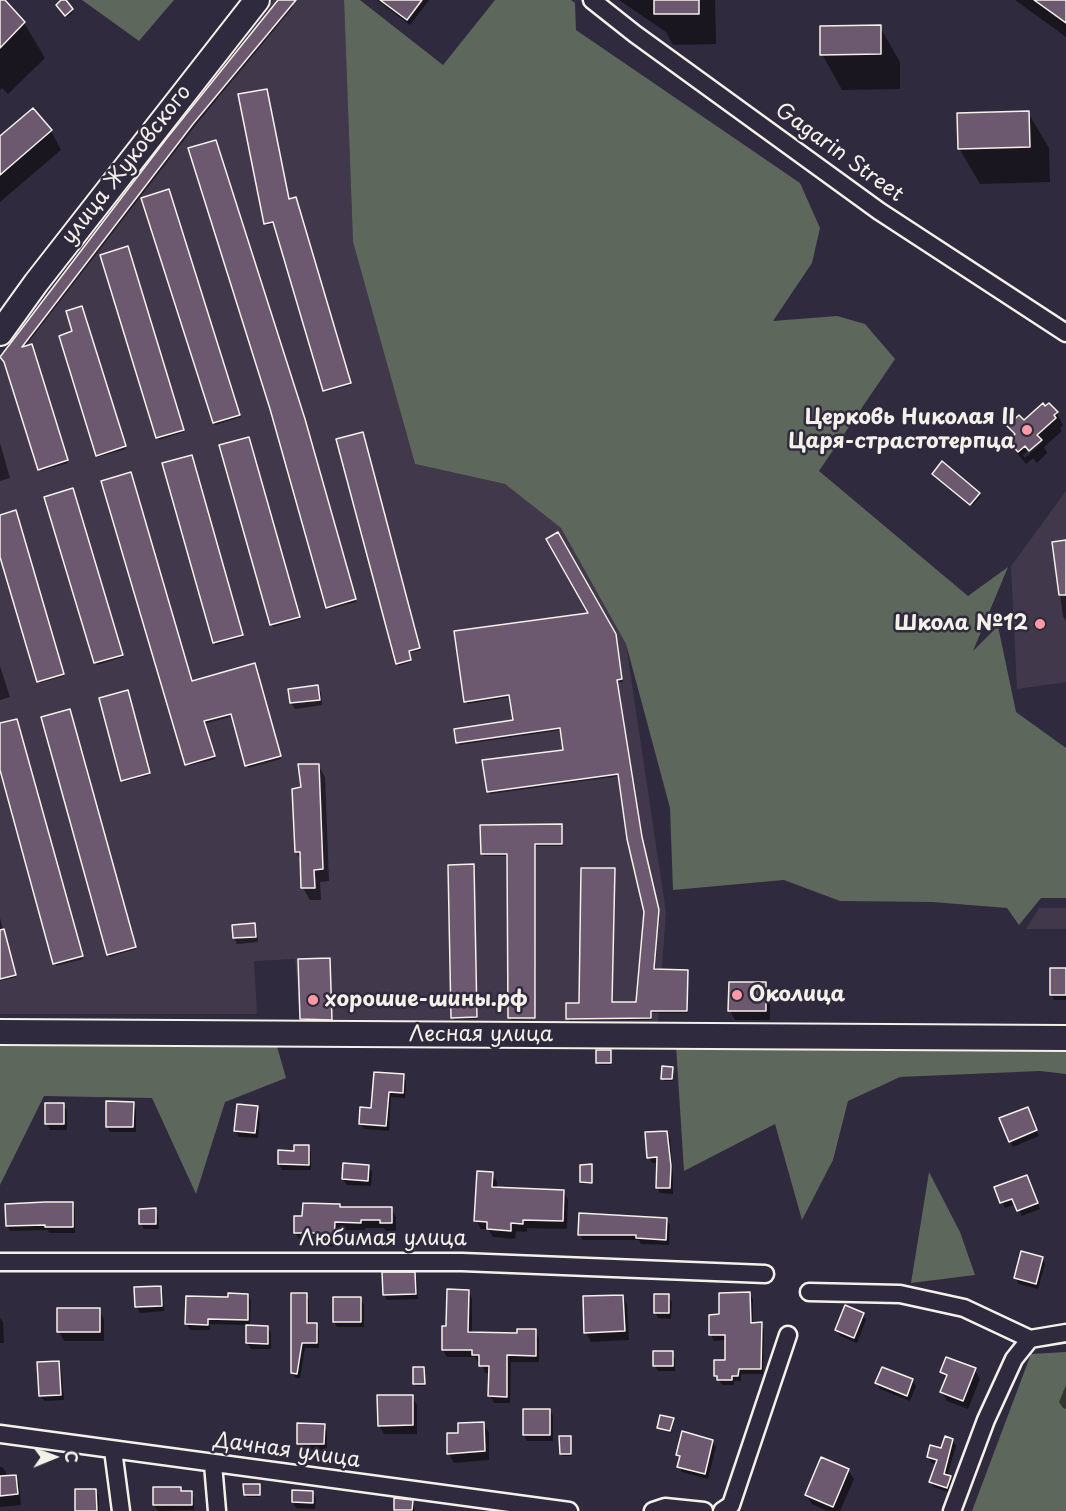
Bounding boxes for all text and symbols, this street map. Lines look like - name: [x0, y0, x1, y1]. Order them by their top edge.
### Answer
- street label: улица Жуковского: [57, 80, 197, 250]
- street label: Gagarin Street: [770, 98, 908, 208]
- place label: Церковь Николая II Царя-страстотерпца: [788, 405, 1015, 455]
- marker: Церковь Николая II Царя-страстотерпца: [1020, 423, 1034, 437]
- place label: Школа №12: [894, 611, 1028, 637]
- marker: Школа №12: [1033, 617, 1047, 631]
- place label: Околица: [749, 982, 845, 1008]
- place label: хорошие-шины.рф: [325, 987, 528, 1013]
- marker: Околица: [730, 988, 744, 1002]
- marker: хорошие-шины.рф: [306, 993, 320, 1007]
- street label: Лесная улица: [409, 1022, 553, 1048]
- street label: Любимая улица: [299, 1226, 467, 1252]
- north arrow: [24, 1427, 84, 1487]
- street label: Дачная улица: [212, 1428, 362, 1474]
- text: С: [60, 1450, 84, 1463]

